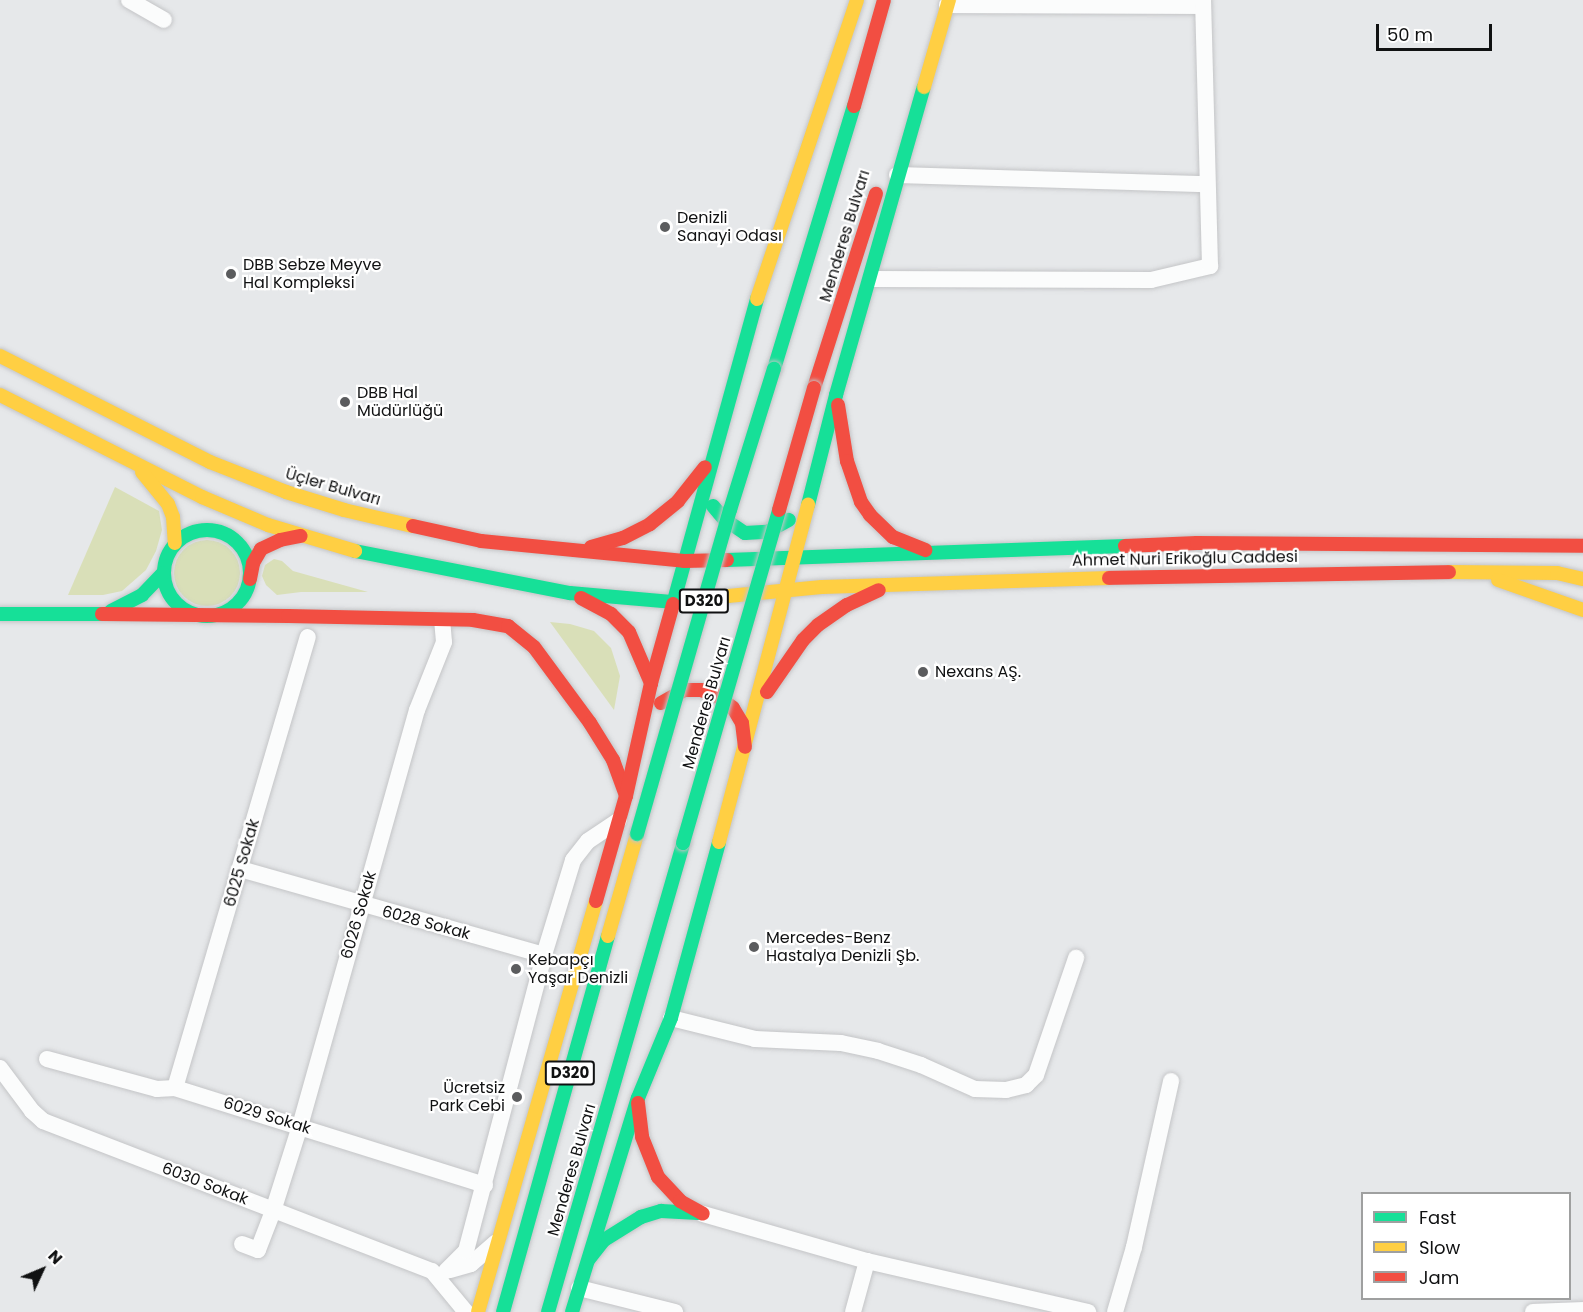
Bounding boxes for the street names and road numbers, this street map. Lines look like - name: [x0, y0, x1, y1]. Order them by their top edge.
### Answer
- street label: Menderes Bulvarı: [816, 168, 874, 304]
- street label: Üçler Bulvarı: [283, 464, 383, 510]
- street label: Ahmet Nuri Erikoğlu Caddesi: [1072, 547, 1298, 571]
- road number: D320: [678, 589, 730, 613]
- street label: Menderes Bulvarı: [679, 635, 735, 771]
- street label: 6025 Sokak: [220, 817, 264, 909]
- street label: 6026 Sokak: [337, 869, 381, 961]
- street label: 6028 Sokak: [380, 902, 472, 944]
- road number: D320: [544, 1061, 596, 1085]
- street label: 6029 Sokak: [221, 1094, 313, 1138]
- street label: Menderes Bulvarı: [544, 1102, 600, 1238]
- street label: 6030 Sokak: [159, 1159, 251, 1209]

